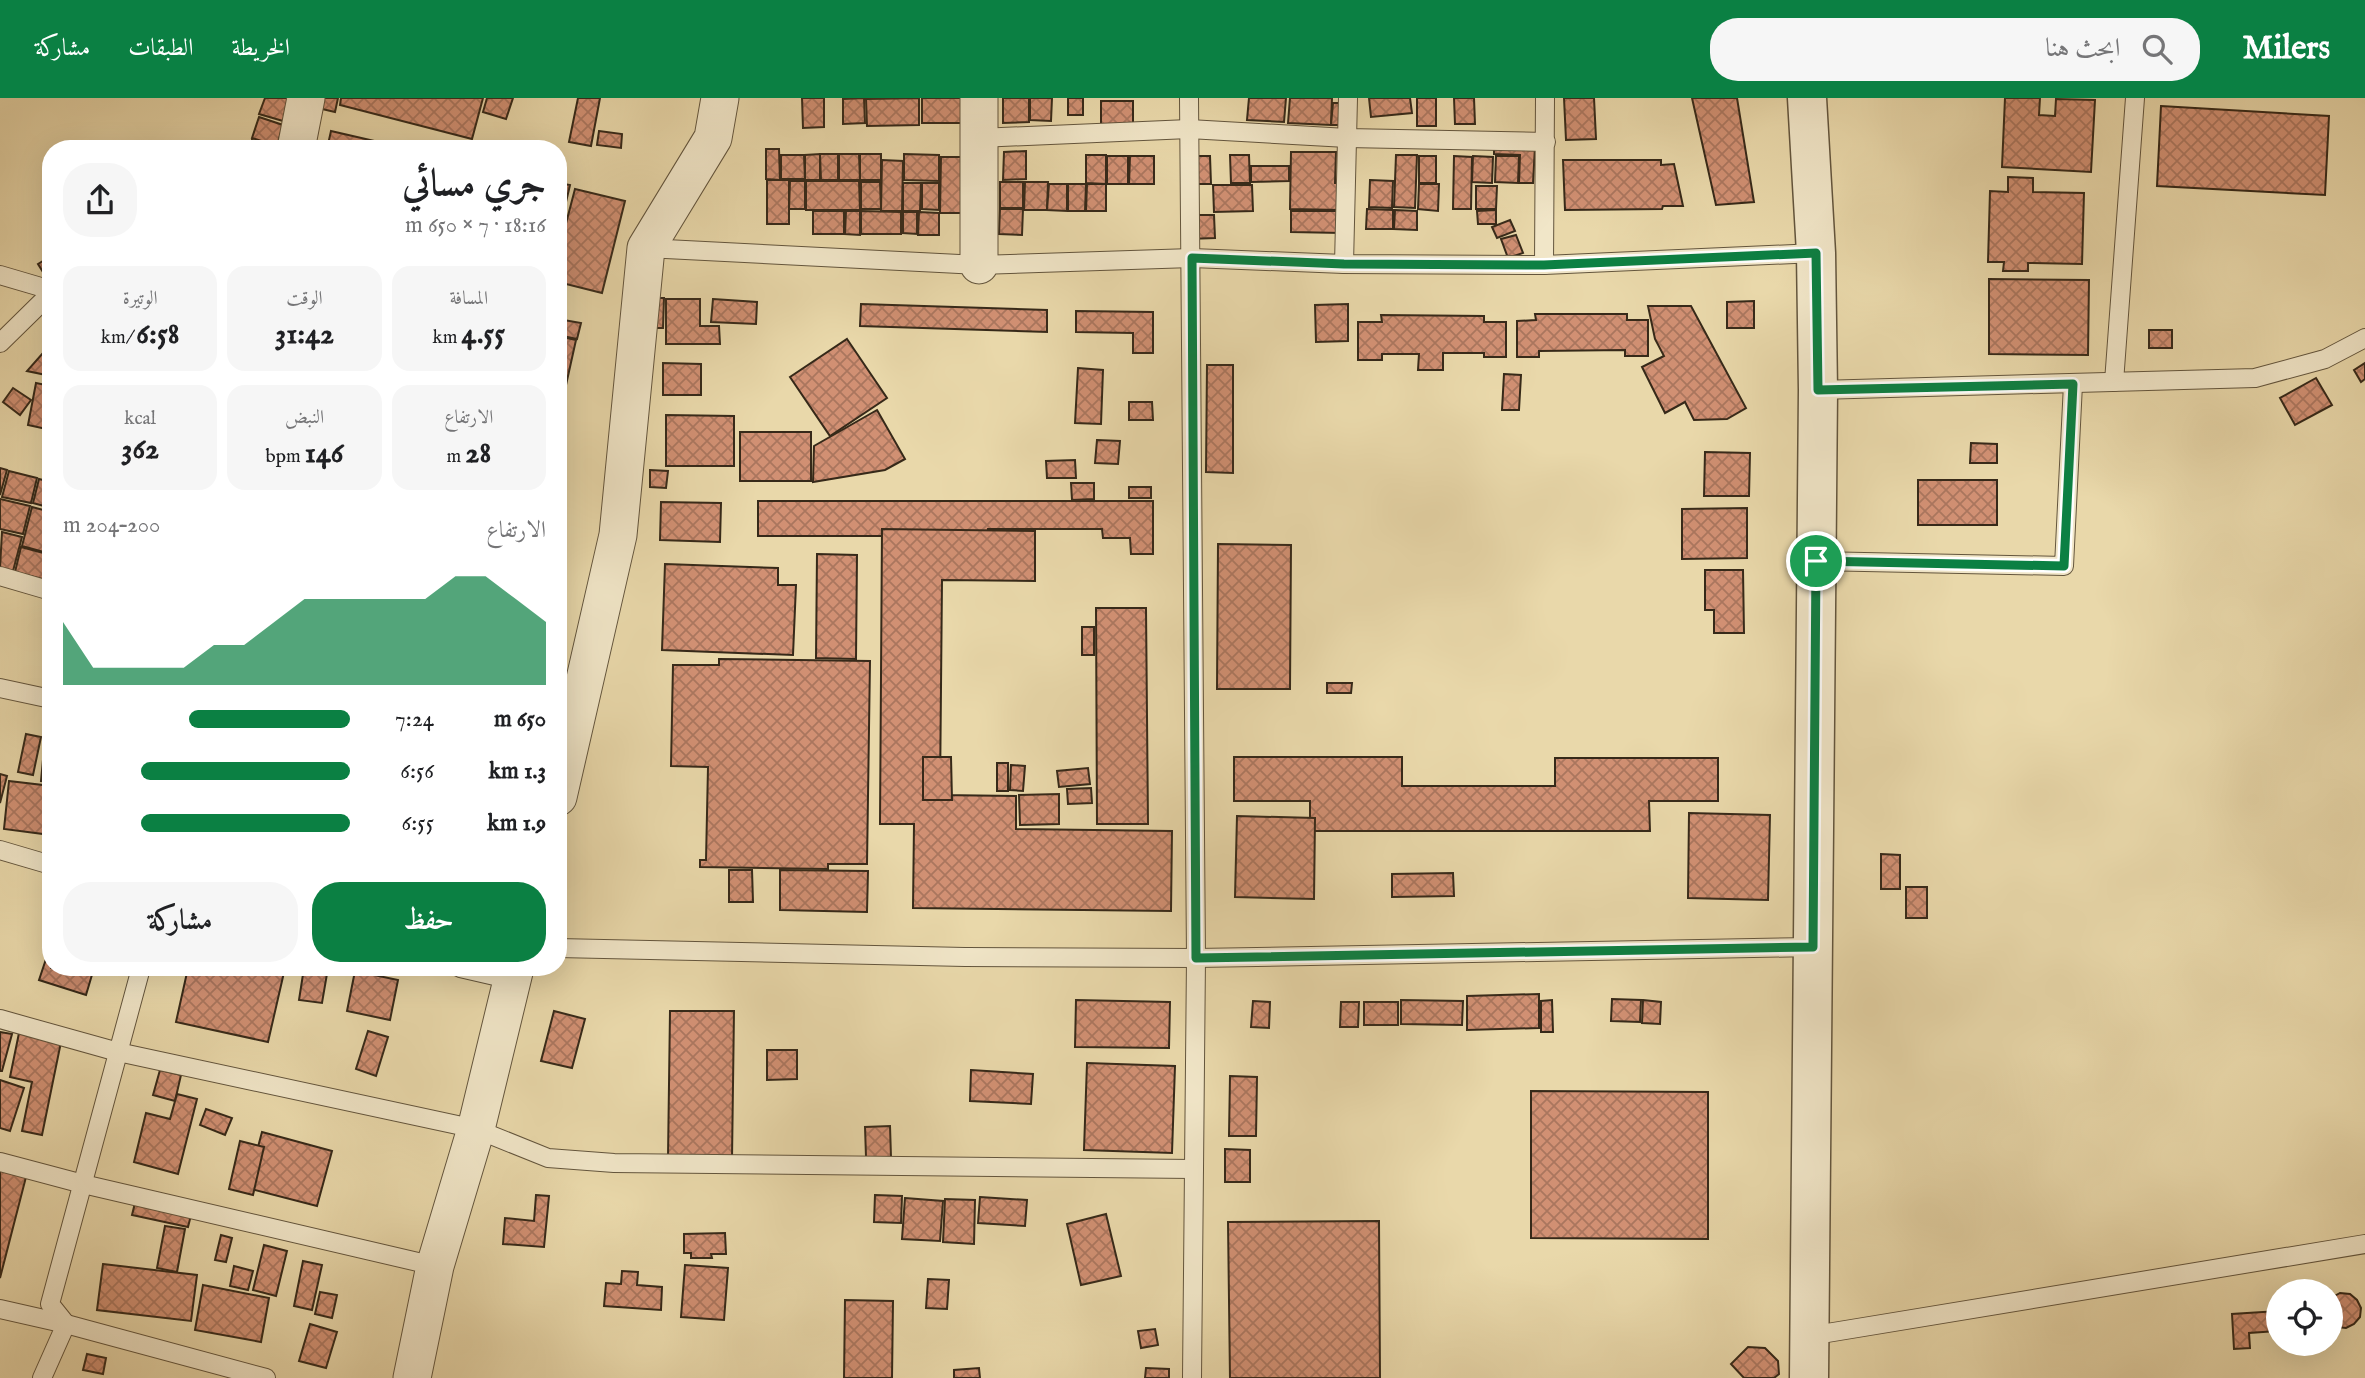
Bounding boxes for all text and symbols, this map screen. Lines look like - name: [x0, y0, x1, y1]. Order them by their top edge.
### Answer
- search box: [1710, 18, 2200, 81]
- text: Milers: [2242, 28, 2330, 70]
- icon: search: [2138, 30, 2176, 68]
- text: ابحث هنا: [2045, 32, 2120, 65]
- text: مشاركة: [35, 33, 90, 64]
- text: الطبقات: [128, 33, 194, 64]
- text: الخريطة: [232, 33, 290, 64]
- text: جري مسائي: [402, 161, 546, 209]
- button: share: [63, 163, 137, 237]
- text: 18:16 · 7 × 650 m: [405, 211, 546, 240]
- text: الوتيرة: [123, 287, 158, 311]
- text: الوقت: [286, 287, 323, 311]
- text: المسافة: [449, 287, 488, 311]
- text: 6:58: [136, 316, 180, 354]
- text: 31:42: [275, 316, 334, 354]
- text: 4.55: [462, 316, 505, 354]
- text: /km: [101, 326, 136, 350]
- text: km: [433, 326, 462, 350]
- text: النبض: [285, 406, 324, 430]
- text: الارتفاع: [444, 406, 493, 430]
- text: kcal: [124, 407, 156, 431]
- text: 362: [121, 431, 159, 469]
- text: 146: [305, 435, 343, 473]
- text: 28: [465, 435, 491, 473]
- text: bpm: [266, 445, 305, 469]
- text: m: [446, 445, 465, 469]
- text: 200–204 m: [63, 511, 160, 540]
- text: الارتفاع: [486, 516, 546, 545]
- pin: [1786, 531, 1846, 591]
- icon: arrive: [1797, 542, 1835, 580]
- text: 7:24: [395, 705, 434, 734]
- text: 650 m: [494, 705, 546, 734]
- text: 6:56: [400, 757, 434, 786]
- text: 1.3 km: [489, 757, 546, 786]
- text: 6:55: [402, 809, 434, 838]
- text: 1.9 km: [487, 809, 546, 838]
- button: مشاركة: [63, 882, 298, 962]
- button: حفظ: [312, 882, 546, 962]
- map controls: [2266, 1279, 2343, 1356]
- button: locate: [2266, 1279, 2343, 1356]

